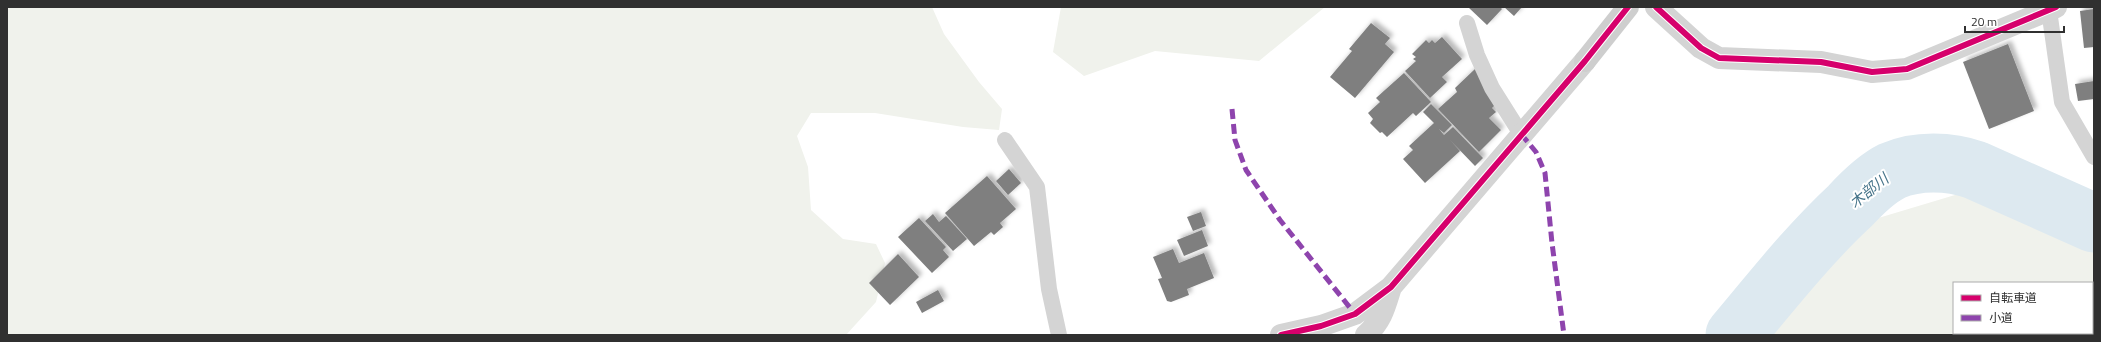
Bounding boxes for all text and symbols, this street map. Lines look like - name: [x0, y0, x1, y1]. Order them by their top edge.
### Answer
- scale bar: [1965, 8, 2064, 34]
- text: 20 m: [1971, 12, 1997, 31]
- water label: 木部川: [1844, 166, 1895, 214]
- legend: [1953, 282, 2093, 334]
- text: 自転車道: [1989, 288, 2037, 307]
- text: 小道: [1989, 308, 2013, 327]

